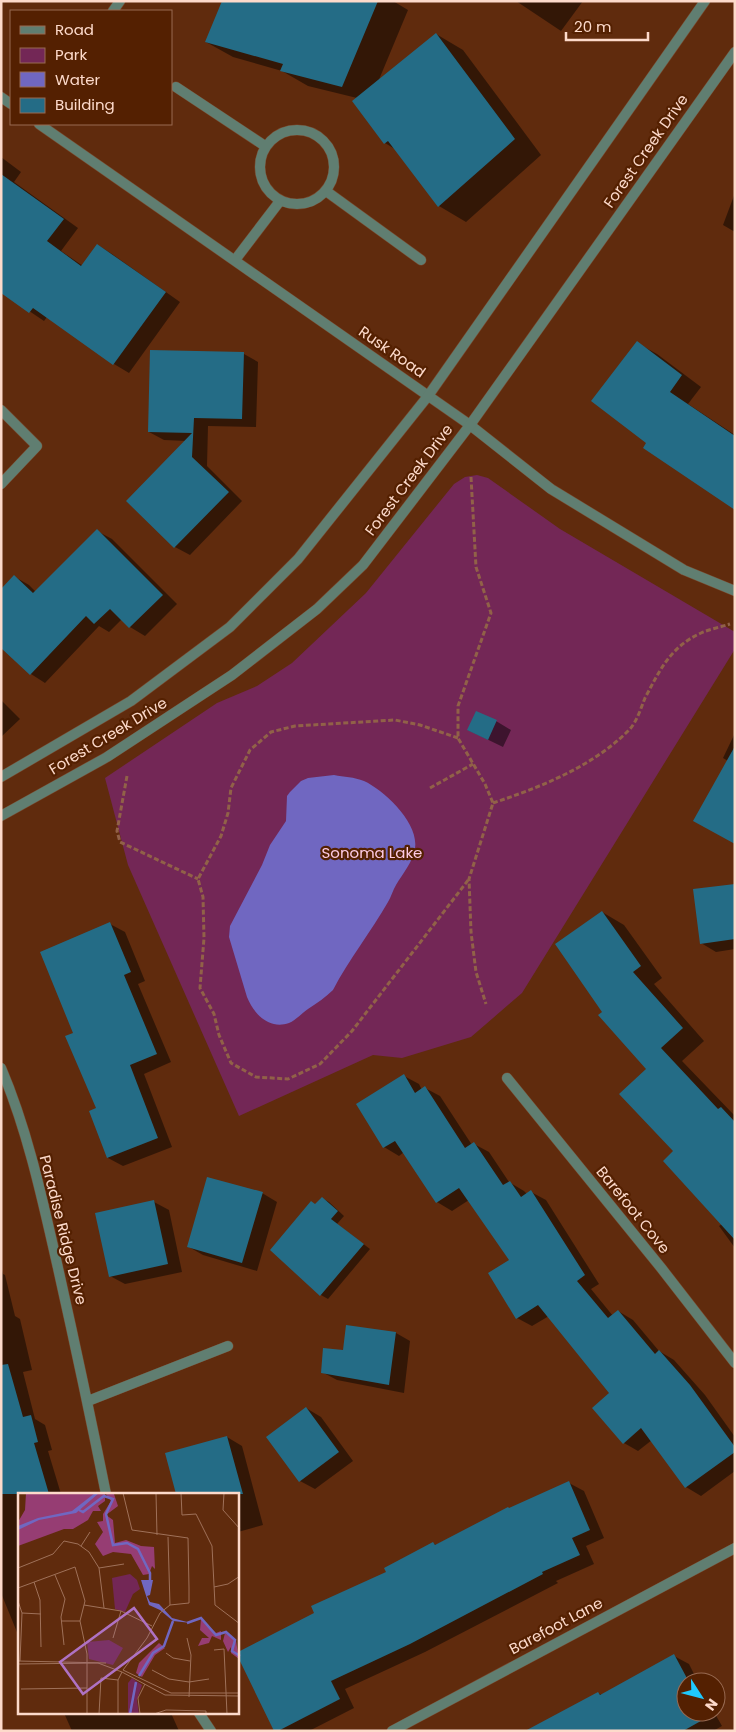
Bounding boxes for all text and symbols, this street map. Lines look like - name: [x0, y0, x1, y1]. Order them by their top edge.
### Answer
- legend: [10, 10, 172, 125]
- scale bar: [566, 10, 648, 42]
- text: 20 m: [574, 16, 612, 37]
- text: Road: [55, 19, 94, 40]
- text: Park: [55, 44, 87, 65]
- text: Water: [55, 69, 101, 90]
- street label: Forest Creek Drive: [598, 90, 693, 212]
- text: Building: [55, 94, 115, 115]
- street label: Rusk Road: [355, 321, 430, 382]
- street label: Forest Creek Drive: [360, 420, 457, 540]
- street label: Forest Creek Drive: [45, 692, 171, 779]
- park label: Sonoma Lake: [322, 842, 422, 863]
- street label: Paradise Ridge Drive: [35, 1153, 92, 1307]
- street label: Barefoot Cove: [592, 1162, 675, 1258]
- inset map: [18, 1493, 239, 1714]
- street label: Barefoot Lane: [505, 1592, 606, 1659]
- north arrow: [676, 1672, 726, 1722]
- text: N: [700, 1695, 723, 1715]

